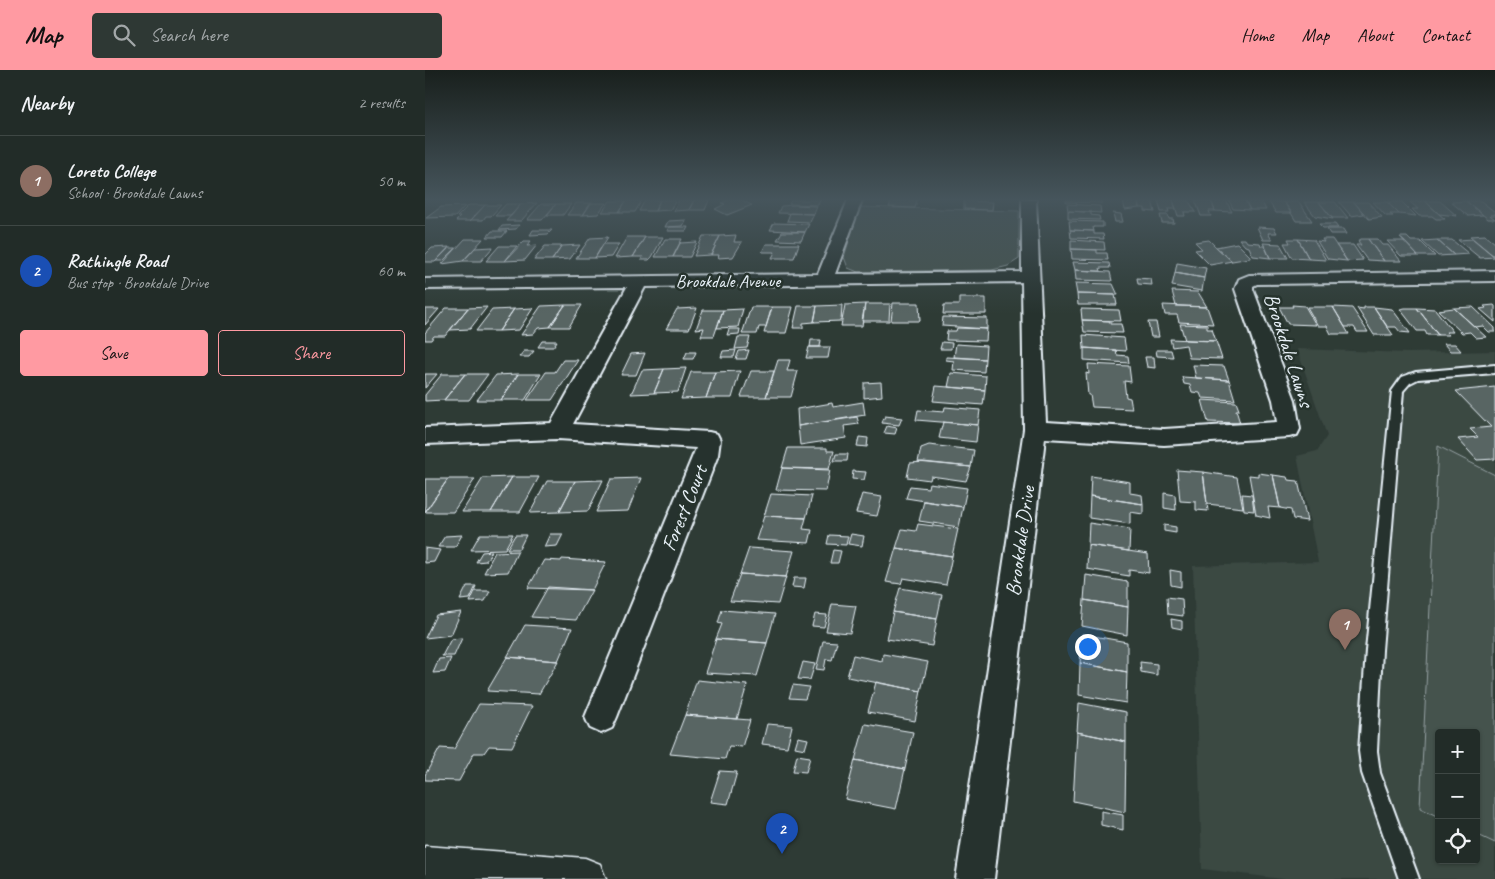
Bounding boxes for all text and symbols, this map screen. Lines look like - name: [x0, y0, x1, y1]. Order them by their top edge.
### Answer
- search box: [92, 13, 442, 58]
- text: Map: [25, 20, 62, 50]
- icon: search: [110, 21, 138, 49]
- text: Search here: [150, 23, 228, 47]
- text: Home: [1241, 24, 1274, 46]
- text: Map: [1302, 24, 1329, 46]
- text: About: [1357, 24, 1393, 46]
- text: Contact: [1421, 24, 1470, 46]
- text: Nearby: [20, 90, 73, 116]
- text: 2 results: [358, 93, 405, 113]
- text: Loreto College: [67, 159, 155, 183]
- text: 1: [32, 171, 40, 191]
- text: 50 m: [378, 171, 405, 191]
- text: School · Brookdale Lawns: [67, 183, 202, 203]
- text: Rathingle Road: [67, 249, 167, 273]
- text: 2: [32, 261, 40, 281]
- text: 60 m: [378, 261, 405, 281]
- street label: Brookdale Avenue: [676, 270, 781, 292]
- text: Bus stop · Brookdale Drive: [67, 273, 208, 293]
- street label: Brookdale Lawns: [1258, 290, 1320, 412]
- button: Save: [20, 330, 208, 376]
- button: Share: [218, 330, 405, 376]
- street label: Forest Court: [655, 460, 714, 554]
- street label: Brookdale Drive: [999, 483, 1041, 598]
- pin: 1: [1329, 609, 1361, 650]
- your location: [1075, 634, 1101, 660]
- map controls: [1435, 729, 1480, 864]
- button: +: [1435, 729, 1480, 774]
- button: −: [1435, 774, 1480, 819]
- pin: 2: [766, 813, 798, 854]
- button: locate: [1435, 819, 1480, 864]

